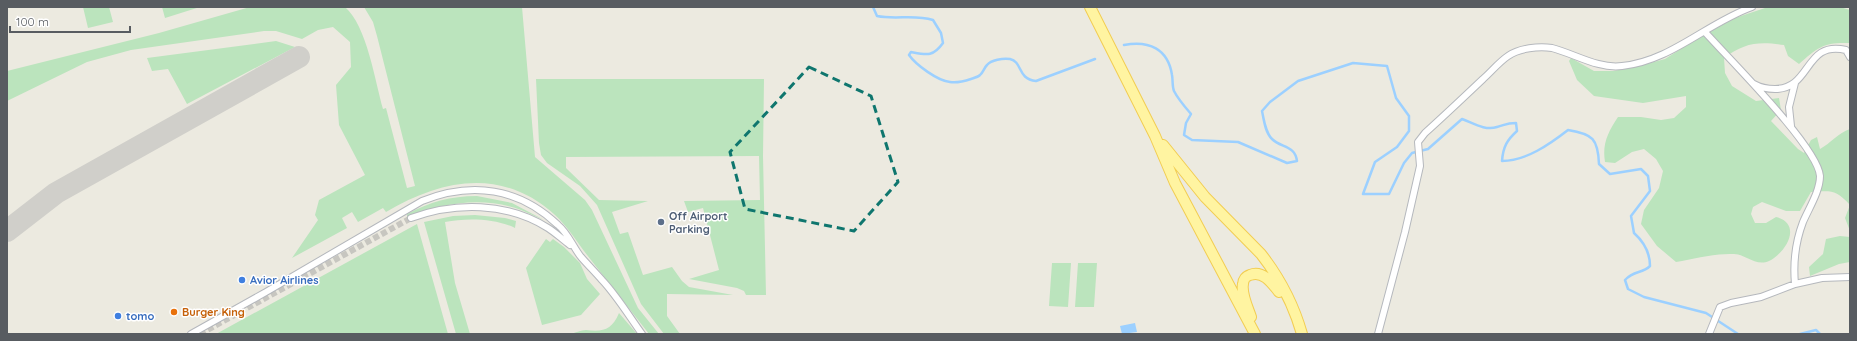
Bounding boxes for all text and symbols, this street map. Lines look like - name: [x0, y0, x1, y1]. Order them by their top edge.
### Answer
- scale bar: [10, 8, 130, 34]
- text: 100 m: [16, 14, 49, 29]
- place label: Off Airport Parking: [669, 209, 728, 236]
- marker: Off Airport Parking: [656, 217, 666, 227]
- place label: Avior Airlines: [250, 273, 319, 287]
- marker: Avior Airlines: [237, 275, 247, 285]
- place label: Burger King: [182, 305, 245, 319]
- marker: Burger King: [169, 307, 179, 317]
- place label: tomo: [126, 309, 154, 323]
- marker: tomo: [113, 311, 123, 321]

